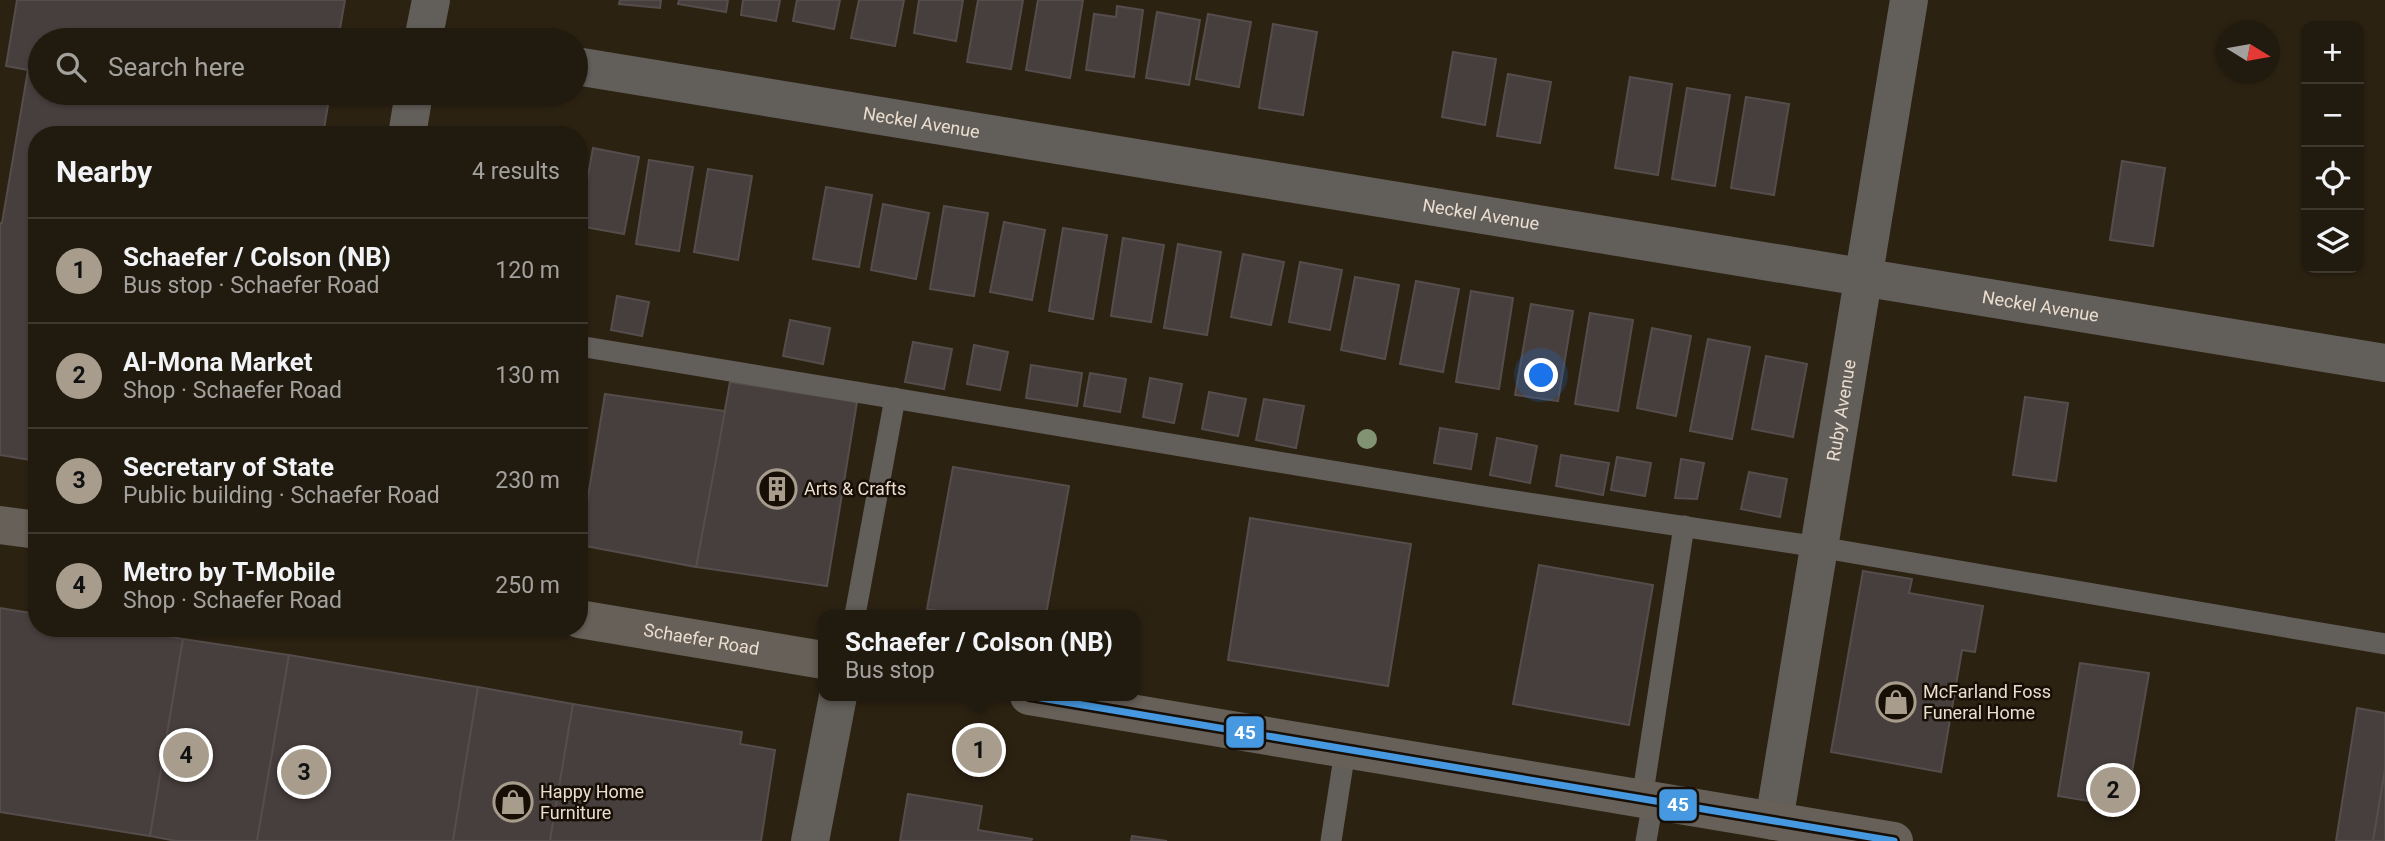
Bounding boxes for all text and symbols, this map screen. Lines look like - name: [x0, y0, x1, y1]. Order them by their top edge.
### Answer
- north arrow: [2217, 21, 2280, 84]
- map controls: [2301, 21, 2364, 273]
- button: +: [2301, 21, 2364, 84]
- search box: [28, 28, 588, 105]
- icon: search: [52, 48, 90, 86]
- text: Search here: [108, 52, 245, 82]
- button: −: [2301, 84, 2364, 147]
- street label: Neckel Avenue: [861, 102, 981, 142]
- button: locate: [2301, 147, 2364, 210]
- text: Nearby: [56, 154, 152, 189]
- text: 4 results: [472, 158, 560, 185]
- street label: Neckel Avenue: [1421, 194, 1541, 234]
- button: layers: [2301, 210, 2364, 273]
- text: Schaefer / Colson (NB): [123, 242, 391, 272]
- text: 1: [72, 257, 86, 284]
- text: 120 m: [495, 257, 560, 284]
- text: Bus stop · Schaefer Road: [123, 272, 379, 299]
- street label: Neckel Avenue: [1981, 286, 2100, 326]
- text: Al-Mona Market: [123, 347, 313, 377]
- your location: [1524, 358, 1558, 392]
- street label: Ruby Avenue: [1822, 358, 1860, 463]
- text: 2: [72, 362, 86, 389]
- text: 130 m: [495, 362, 560, 389]
- text: Shop · Schaefer Road: [123, 377, 342, 404]
- text: Secretary of State: [123, 452, 334, 482]
- text: 3: [72, 467, 86, 494]
- text: 230 m: [495, 467, 560, 494]
- building icon: Arts & Crafts: [756, 468, 798, 510]
- place label: Arts & Crafts: [804, 478, 906, 499]
- text: Public building · Schaefer Road: [123, 482, 440, 509]
- text: Metro by T-Mobile: [123, 557, 335, 587]
- text: 4: [72, 572, 86, 599]
- text: 250 m: [495, 572, 560, 599]
- text: Shop · Schaefer Road: [123, 587, 342, 614]
- popup: [818, 610, 1140, 701]
- street label: Schaefer Road: [642, 619, 761, 659]
- text: Schaefer / Colson (NB): [845, 627, 1113, 657]
- text: Bus stop: [845, 657, 935, 684]
- shop icon: McFarland Foss Funeral Home: [1875, 681, 1917, 723]
- place label: McFarland Foss Funeral Home: [1923, 681, 2051, 723]
- line badge: 45: [1225, 715, 1265, 749]
- text: 45: [1234, 721, 1256, 744]
- pin: 1: [956, 724, 1002, 776]
- pin: 4: [163, 729, 209, 781]
- pin: 3: [281, 746, 327, 798]
- pin: 2: [2090, 764, 2136, 816]
- shop icon: Happy Home Furniture: [492, 781, 534, 823]
- place label: Happy Home Furniture: [540, 781, 644, 823]
- line badge: 45: [1658, 788, 1698, 822]
- text: 45: [1667, 793, 1689, 816]

